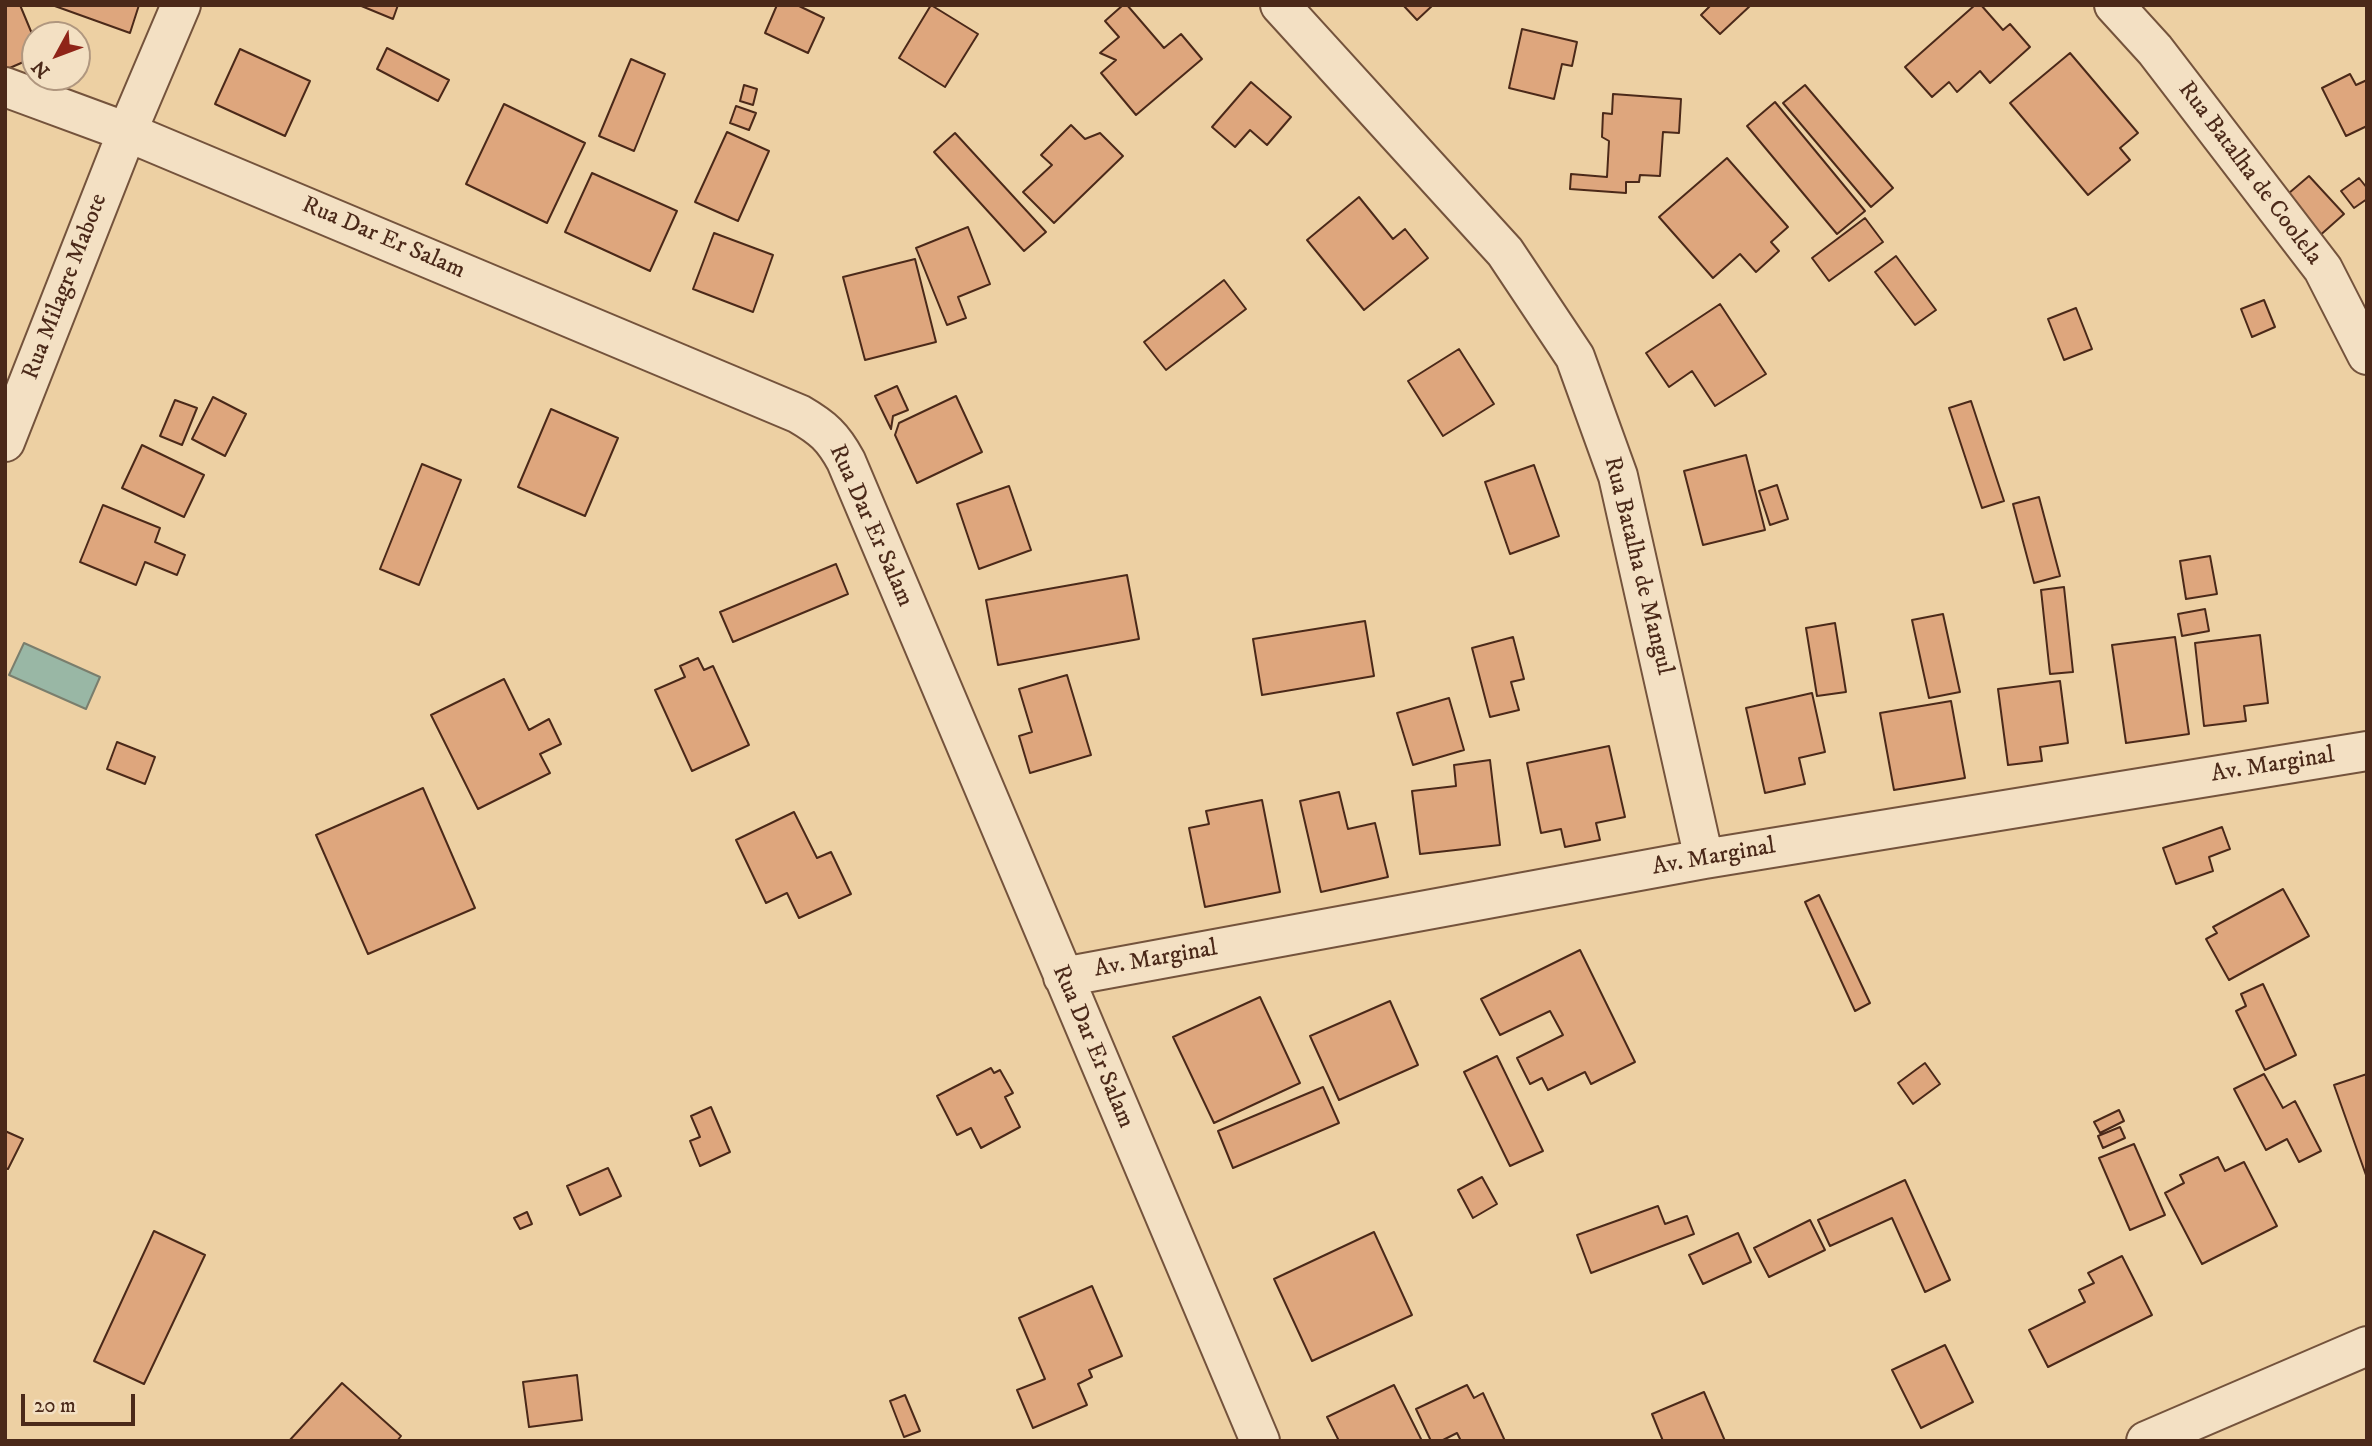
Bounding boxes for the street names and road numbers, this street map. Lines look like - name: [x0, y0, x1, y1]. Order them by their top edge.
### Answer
- street label: Rua Batalha de Coolela: [2171, 77, 2327, 271]
- street label: Rua Milagre Mabote: [17, 190, 115, 384]
- street label: Rua Dar Er Salam: [297, 192, 469, 286]
- street label: Rua Dar Er Salam: [821, 441, 919, 611]
- street label: Rua Batalha de Mangul: [1596, 454, 1678, 678]
- street label: Av. Marginal: [2209, 742, 2337, 790]
- street label: Av. Marginal: [1650, 833, 1778, 883]
- street label: Av. Marginal: [1092, 935, 1220, 985]
- street label: Rua Dar Er Salam: [1045, 961, 1139, 1133]

